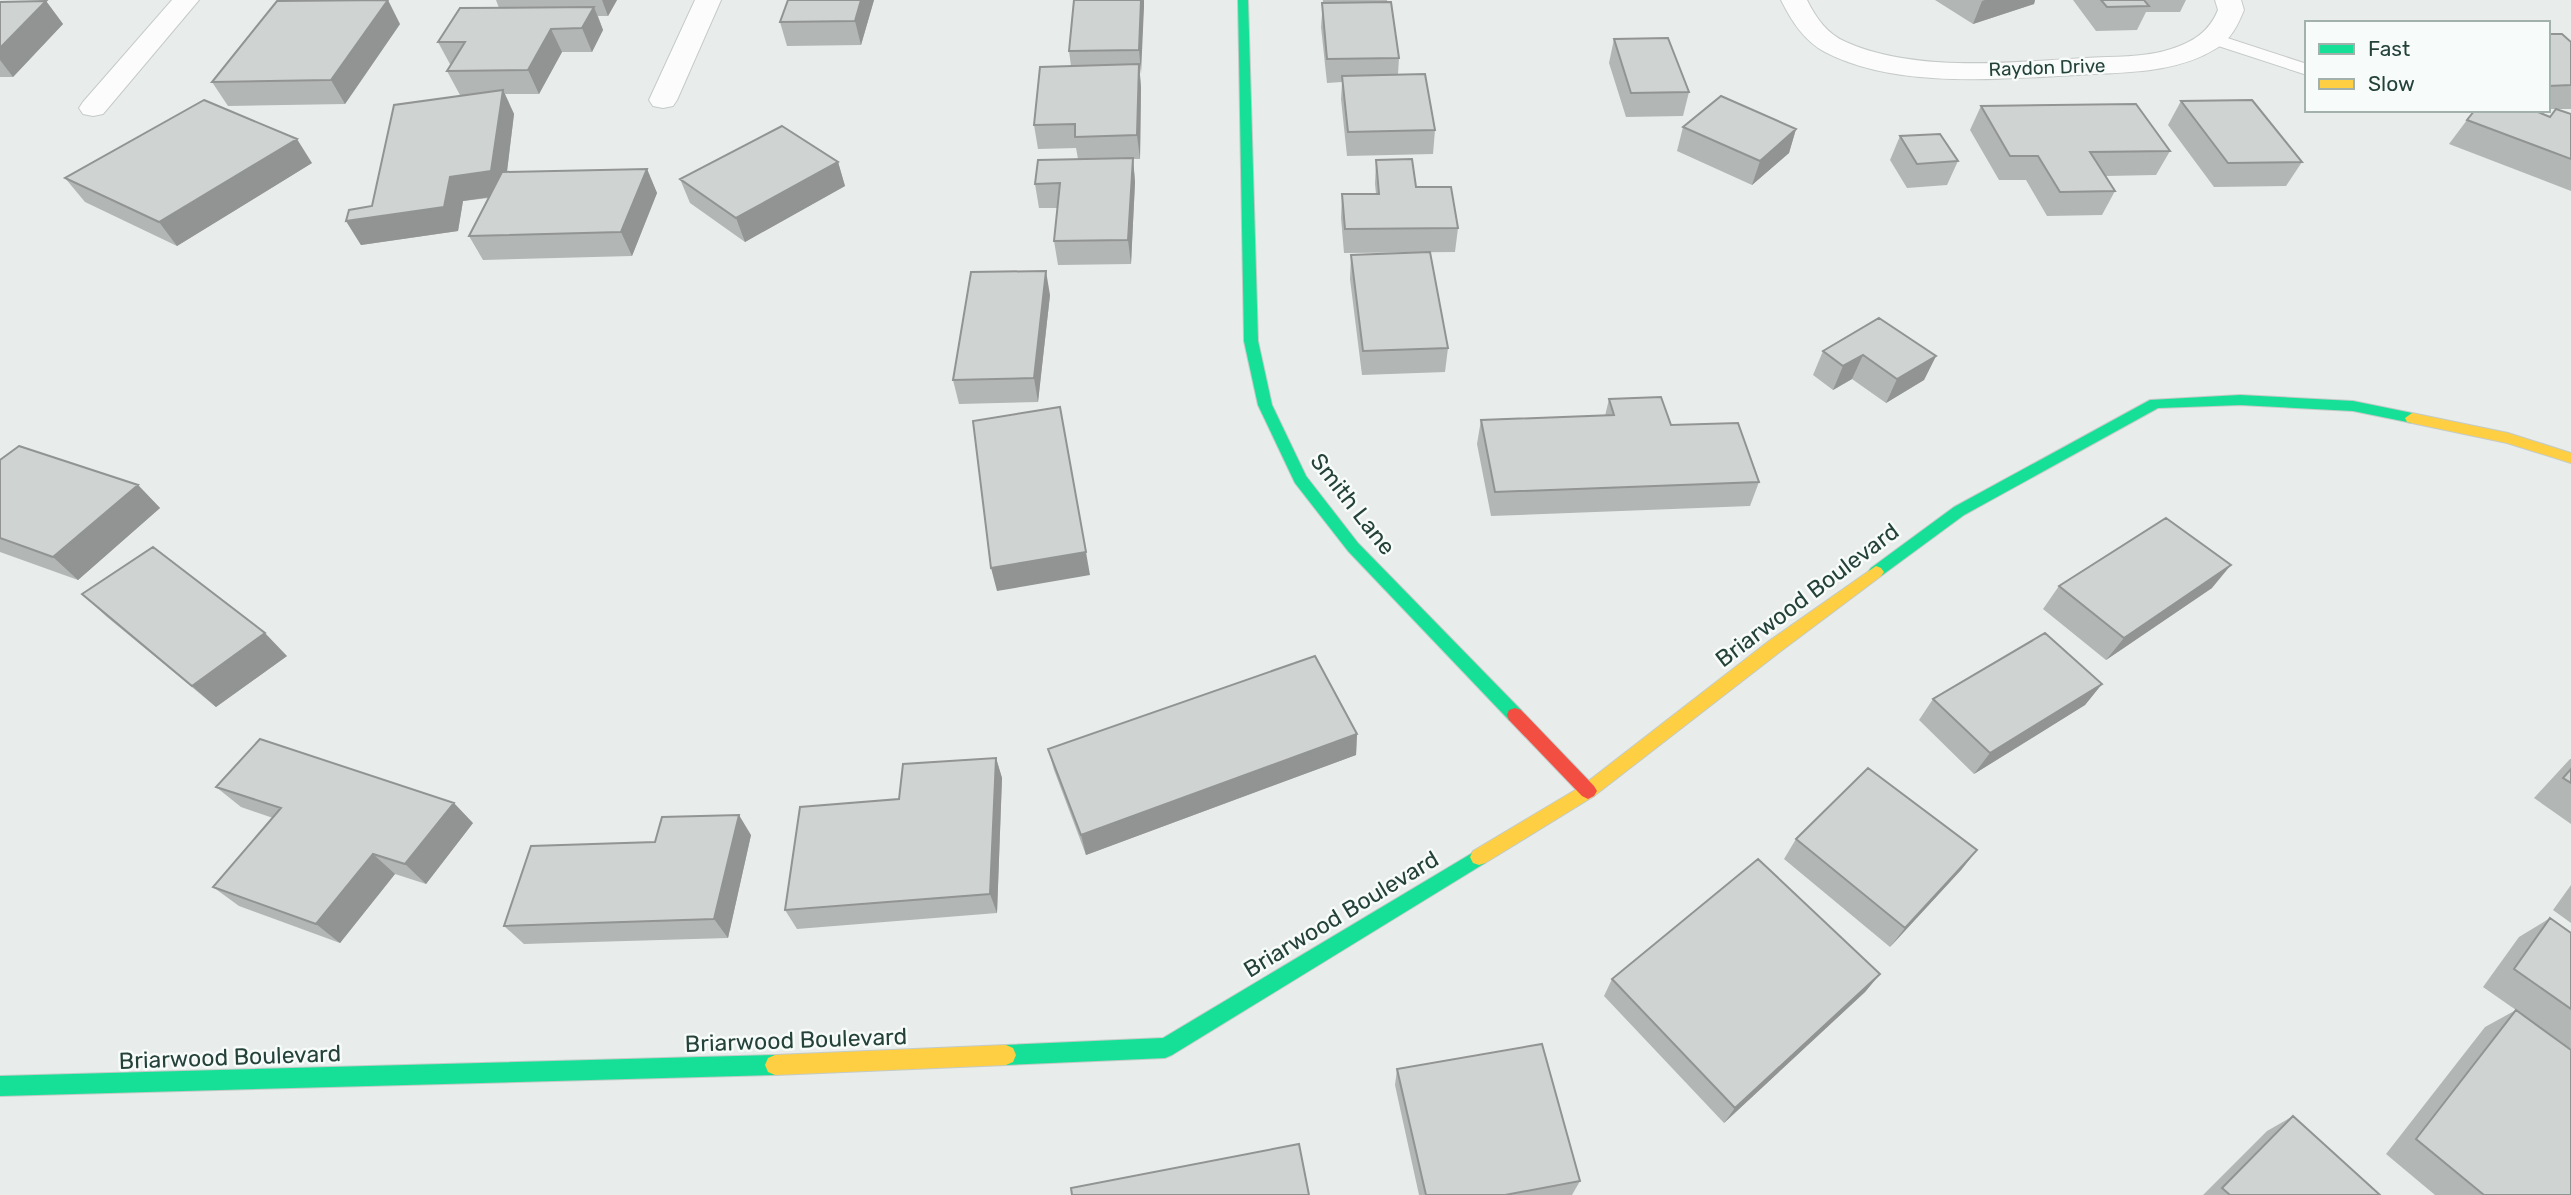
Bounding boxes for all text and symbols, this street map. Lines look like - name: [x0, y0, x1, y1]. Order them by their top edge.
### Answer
- legend: [2305, 21, 2550, 112]
- text: Fast: [2368, 36, 2410, 61]
- street label: Raydon Drive: [1988, 54, 2106, 81]
- text: Slow: [2368, 71, 2415, 96]
- street label: Smith Lane: [1305, 448, 1401, 560]
- street label: Briarwood Boulevard: [1710, 517, 1904, 673]
- street label: Briarwood Boulevard: [1238, 845, 1444, 983]
- street label: Briarwood Boulevard: [684, 1022, 908, 1058]
- street label: Briarwood Boulevard: [118, 1039, 342, 1075]

